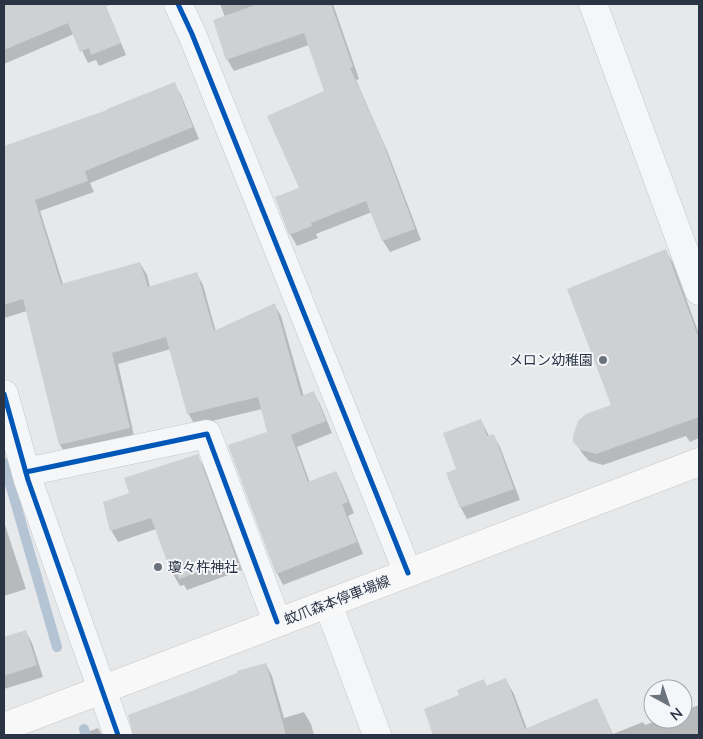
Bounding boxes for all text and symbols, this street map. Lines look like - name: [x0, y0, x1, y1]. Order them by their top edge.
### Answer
- place label: メロン幼稚園: [509, 351, 593, 368]
- marker: メロン幼稚園: [597, 354, 609, 366]
- place label: 瓊々杵神社: [168, 558, 238, 575]
- marker: 瓊々杵神社: [152, 561, 164, 573]
- street label: 蚊爪森本停車場線: [281, 572, 392, 628]
- north arrow: [643, 679, 693, 729]
- text: N: [667, 704, 686, 724]

